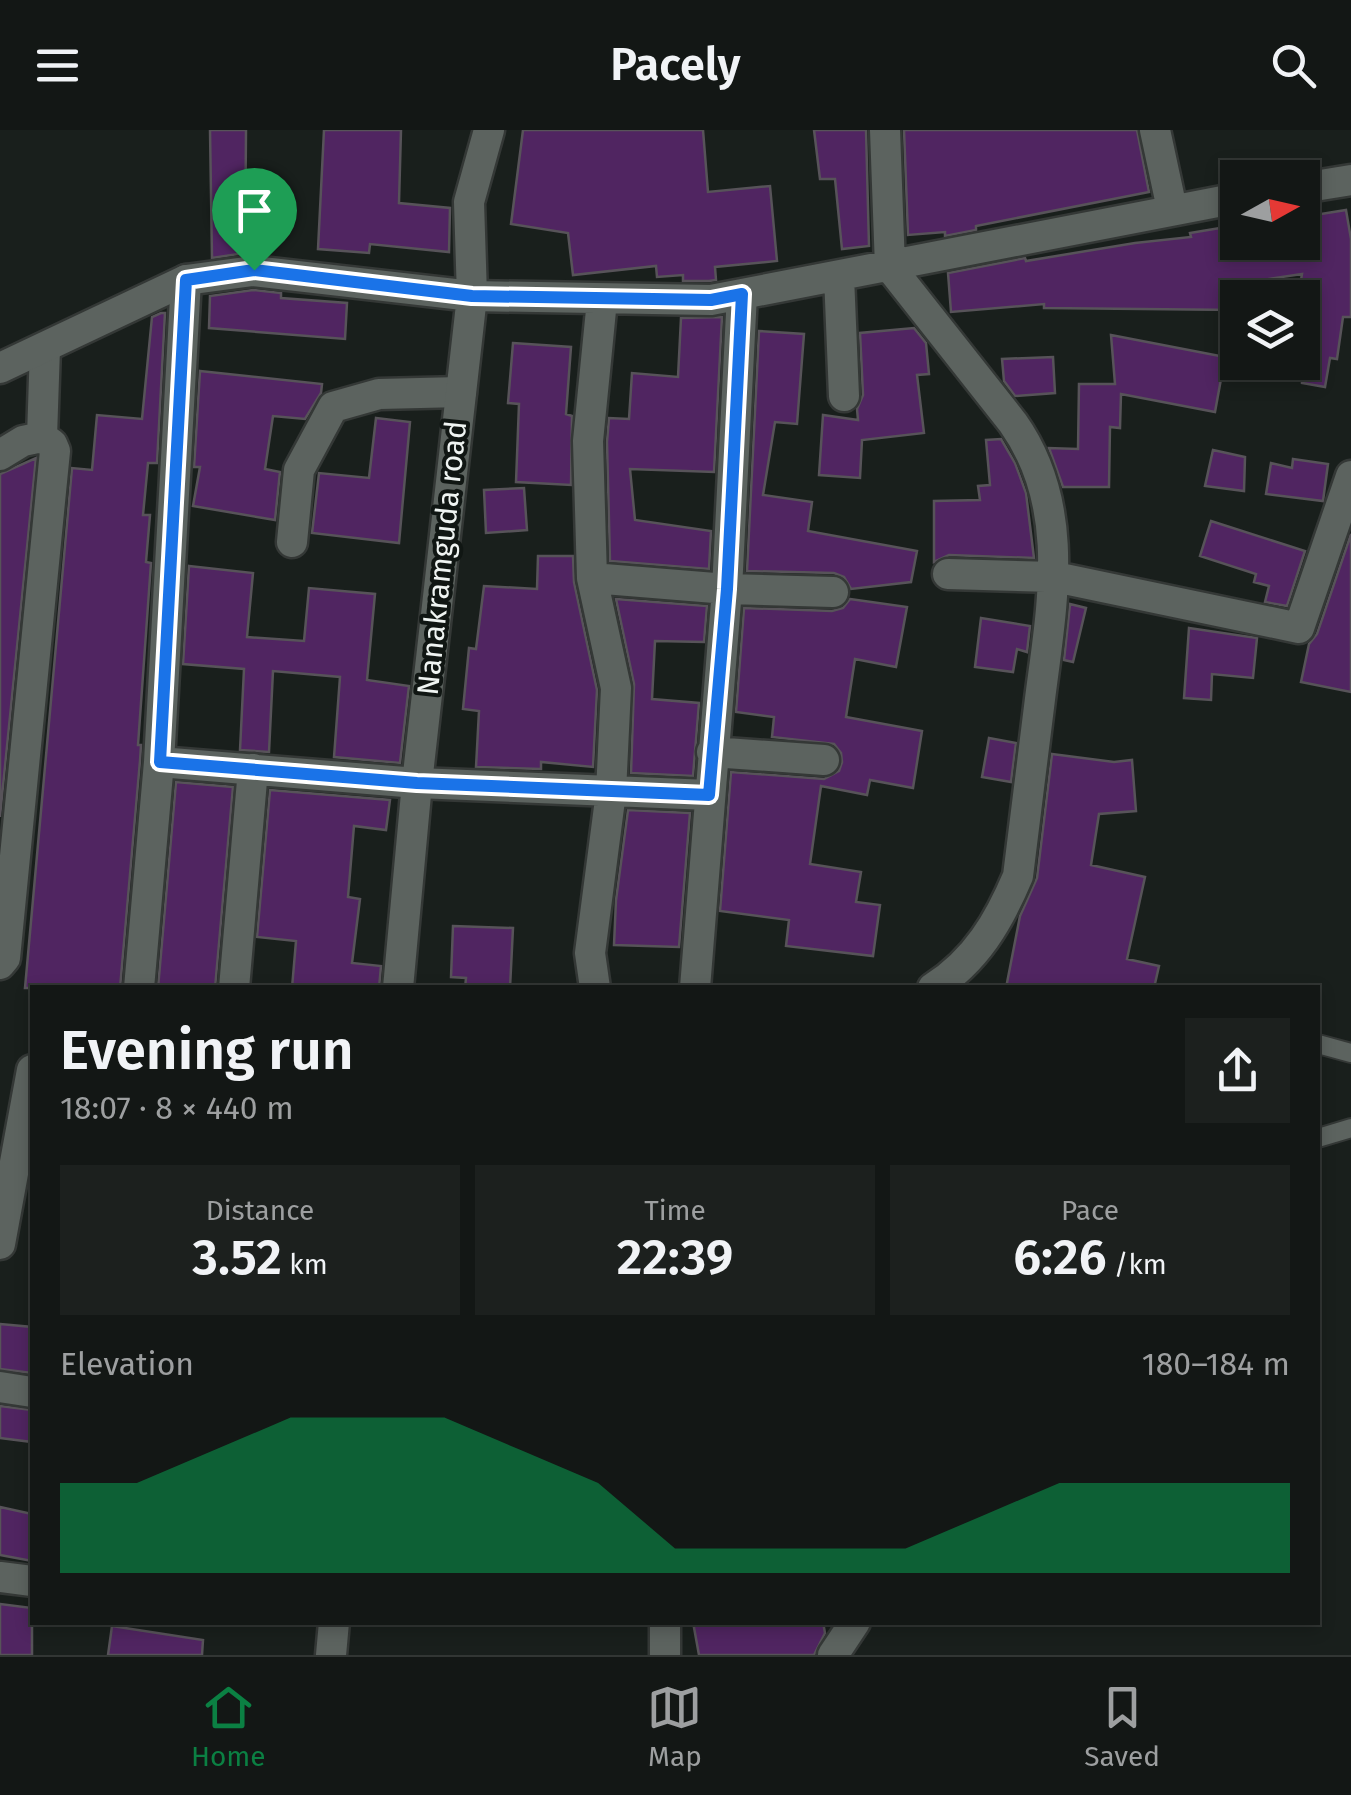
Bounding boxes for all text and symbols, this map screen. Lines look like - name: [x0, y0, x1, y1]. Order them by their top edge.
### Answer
- icon: menu: [30, 38, 85, 93]
- text: Pacely: [610, 38, 741, 92]
- icon: search: [1266, 38, 1321, 93]
- north arrow: [1220, 160, 1320, 260]
- map controls: [1220, 160, 1320, 380]
- pin: [212, 168, 297, 271]
- icon: arrive: [227, 183, 282, 238]
- button: layers: [1220, 280, 1320, 380]
- street label: Nanakramguda road: [410, 419, 474, 697]
- text: Evening run: [60, 1018, 354, 1084]
- button: share: [1185, 1018, 1290, 1123]
- text: 18:07 · 8 × 440 m: [60, 1089, 294, 1127]
- text: Distance: [206, 1194, 314, 1227]
- text: Time: [644, 1194, 706, 1227]
- text: Pace: [1061, 1194, 1119, 1227]
- text: 3.52: [192, 1227, 282, 1287]
- text: 22:39: [617, 1227, 733, 1287]
- text: 6:26: [1013, 1227, 1106, 1287]
- text: km: [282, 1248, 328, 1281]
- text: /km: [1106, 1248, 1167, 1281]
- text: Elevation: [60, 1345, 194, 1383]
- text: 180–184 m: [1142, 1345, 1290, 1383]
- tab: Home: [191, 1680, 266, 1773]
- tab: Map: [647, 1680, 702, 1773]
- tab: Saved: [1084, 1680, 1160, 1773]

